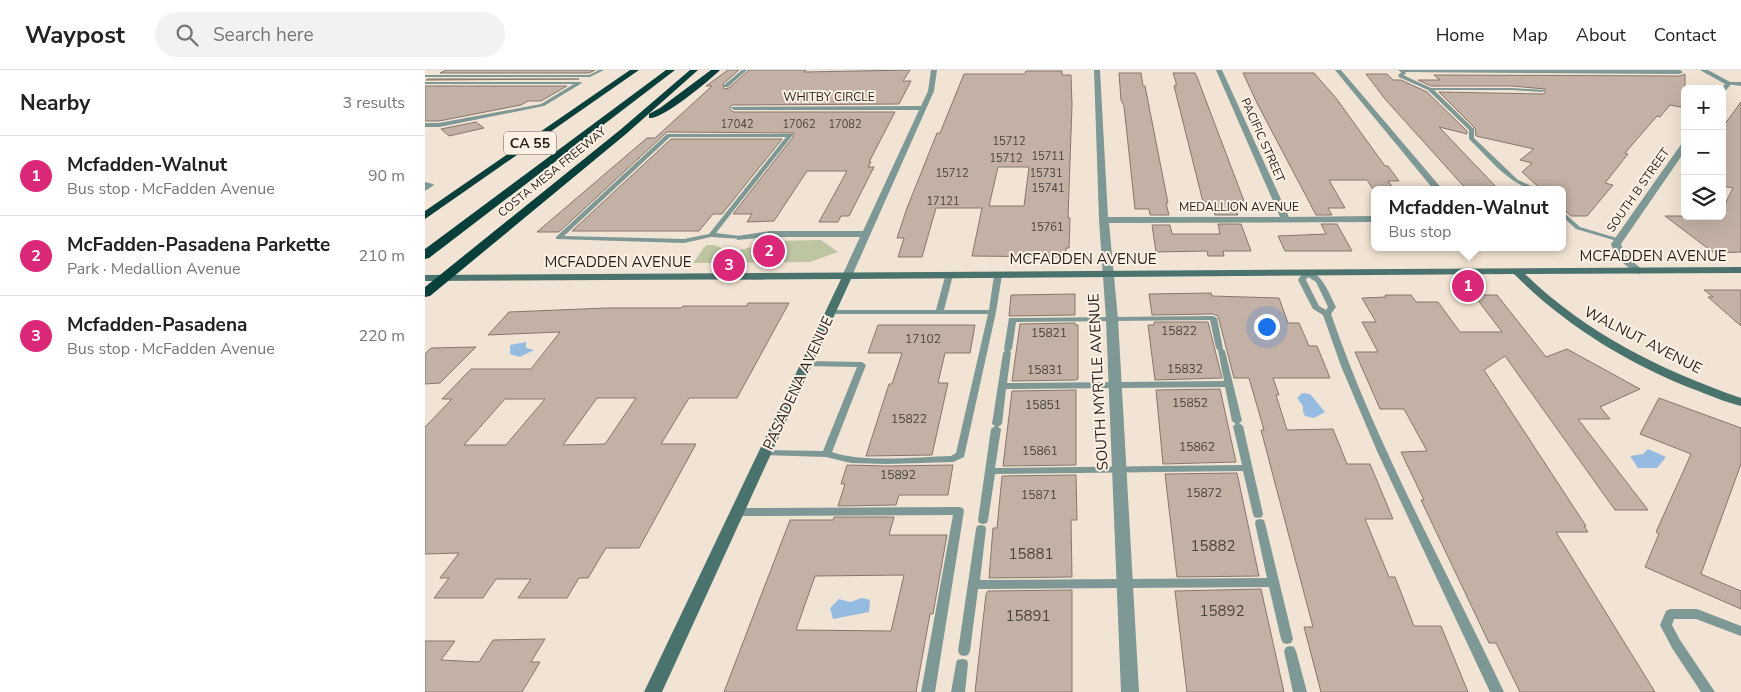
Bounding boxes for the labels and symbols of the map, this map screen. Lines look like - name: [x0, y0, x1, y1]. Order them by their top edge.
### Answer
- street label: WHITBY CIRCLE: [783, 89, 875, 105]
- street label: PACIFIC STREET: [1237, 95, 1289, 185]
- house number: 17042: [721, 117, 754, 132]
- house number: 17062: [783, 117, 816, 132]
- house number: 17082: [829, 117, 862, 132]
- street label: COSTA MESA FREEWAY: [495, 123, 610, 221]
- road number: CA 55: [504, 132, 556, 154]
- house number: 15712: [993, 134, 1026, 149]
- street label: SOUTH B STREET: [1603, 144, 1674, 235]
- house number: 15711: [1032, 149, 1065, 164]
- house number: 15712: [990, 151, 1023, 166]
- house number: 15712: [936, 166, 969, 181]
- house number: 15731: [1030, 166, 1063, 181]
- house number: 15741: [1032, 181, 1065, 196]
- house number: 17121: [927, 194, 960, 209]
- street label: MEDALLION AVENUE: [1179, 199, 1299, 215]
- house number: 15761: [1031, 220, 1064, 235]
- pin: 2: [753, 232, 785, 270]
- pin: 3: [713, 246, 745, 284]
- street label: MCFADDEN AVENUE: [1579, 246, 1727, 266]
- street label: MCFADDEN AVENUE: [1009, 249, 1157, 269]
- street label: MCFADDEN AVENUE: [544, 252, 692, 272]
- pin: 1: [1452, 267, 1484, 305]
- street label: SOUTH MYRTLE AVENUE: [1083, 293, 1113, 471]
- street label: WALNUT AVENUE: [1581, 302, 1705, 378]
- street label: PASADENA AVENUE: [758, 313, 838, 453]
- your location: [1254, 314, 1280, 340]
- house number: 15822: [1161, 323, 1197, 339]
- house number: 15821: [1031, 325, 1067, 341]
- house number: 17102: [905, 331, 941, 347]
- house number: 15832: [1167, 361, 1203, 377]
- house number: 15831: [1027, 362, 1063, 378]
- house number: 15852: [1172, 395, 1208, 411]
- house number: 15851: [1025, 397, 1061, 413]
- house number: 15822: [891, 411, 927, 427]
- house number: 15862: [1179, 439, 1215, 455]
- house number: 15861: [1022, 443, 1058, 459]
- house number: 15892: [880, 467, 916, 483]
- house number: 15872: [1186, 485, 1222, 501]
- house number: 15871: [1021, 487, 1057, 503]
- house number: 15882: [1190, 536, 1236, 556]
- house number: 15881: [1008, 544, 1054, 564]
- house number: 15892: [1199, 601, 1245, 621]
- house number: 15891: [1005, 606, 1051, 626]

